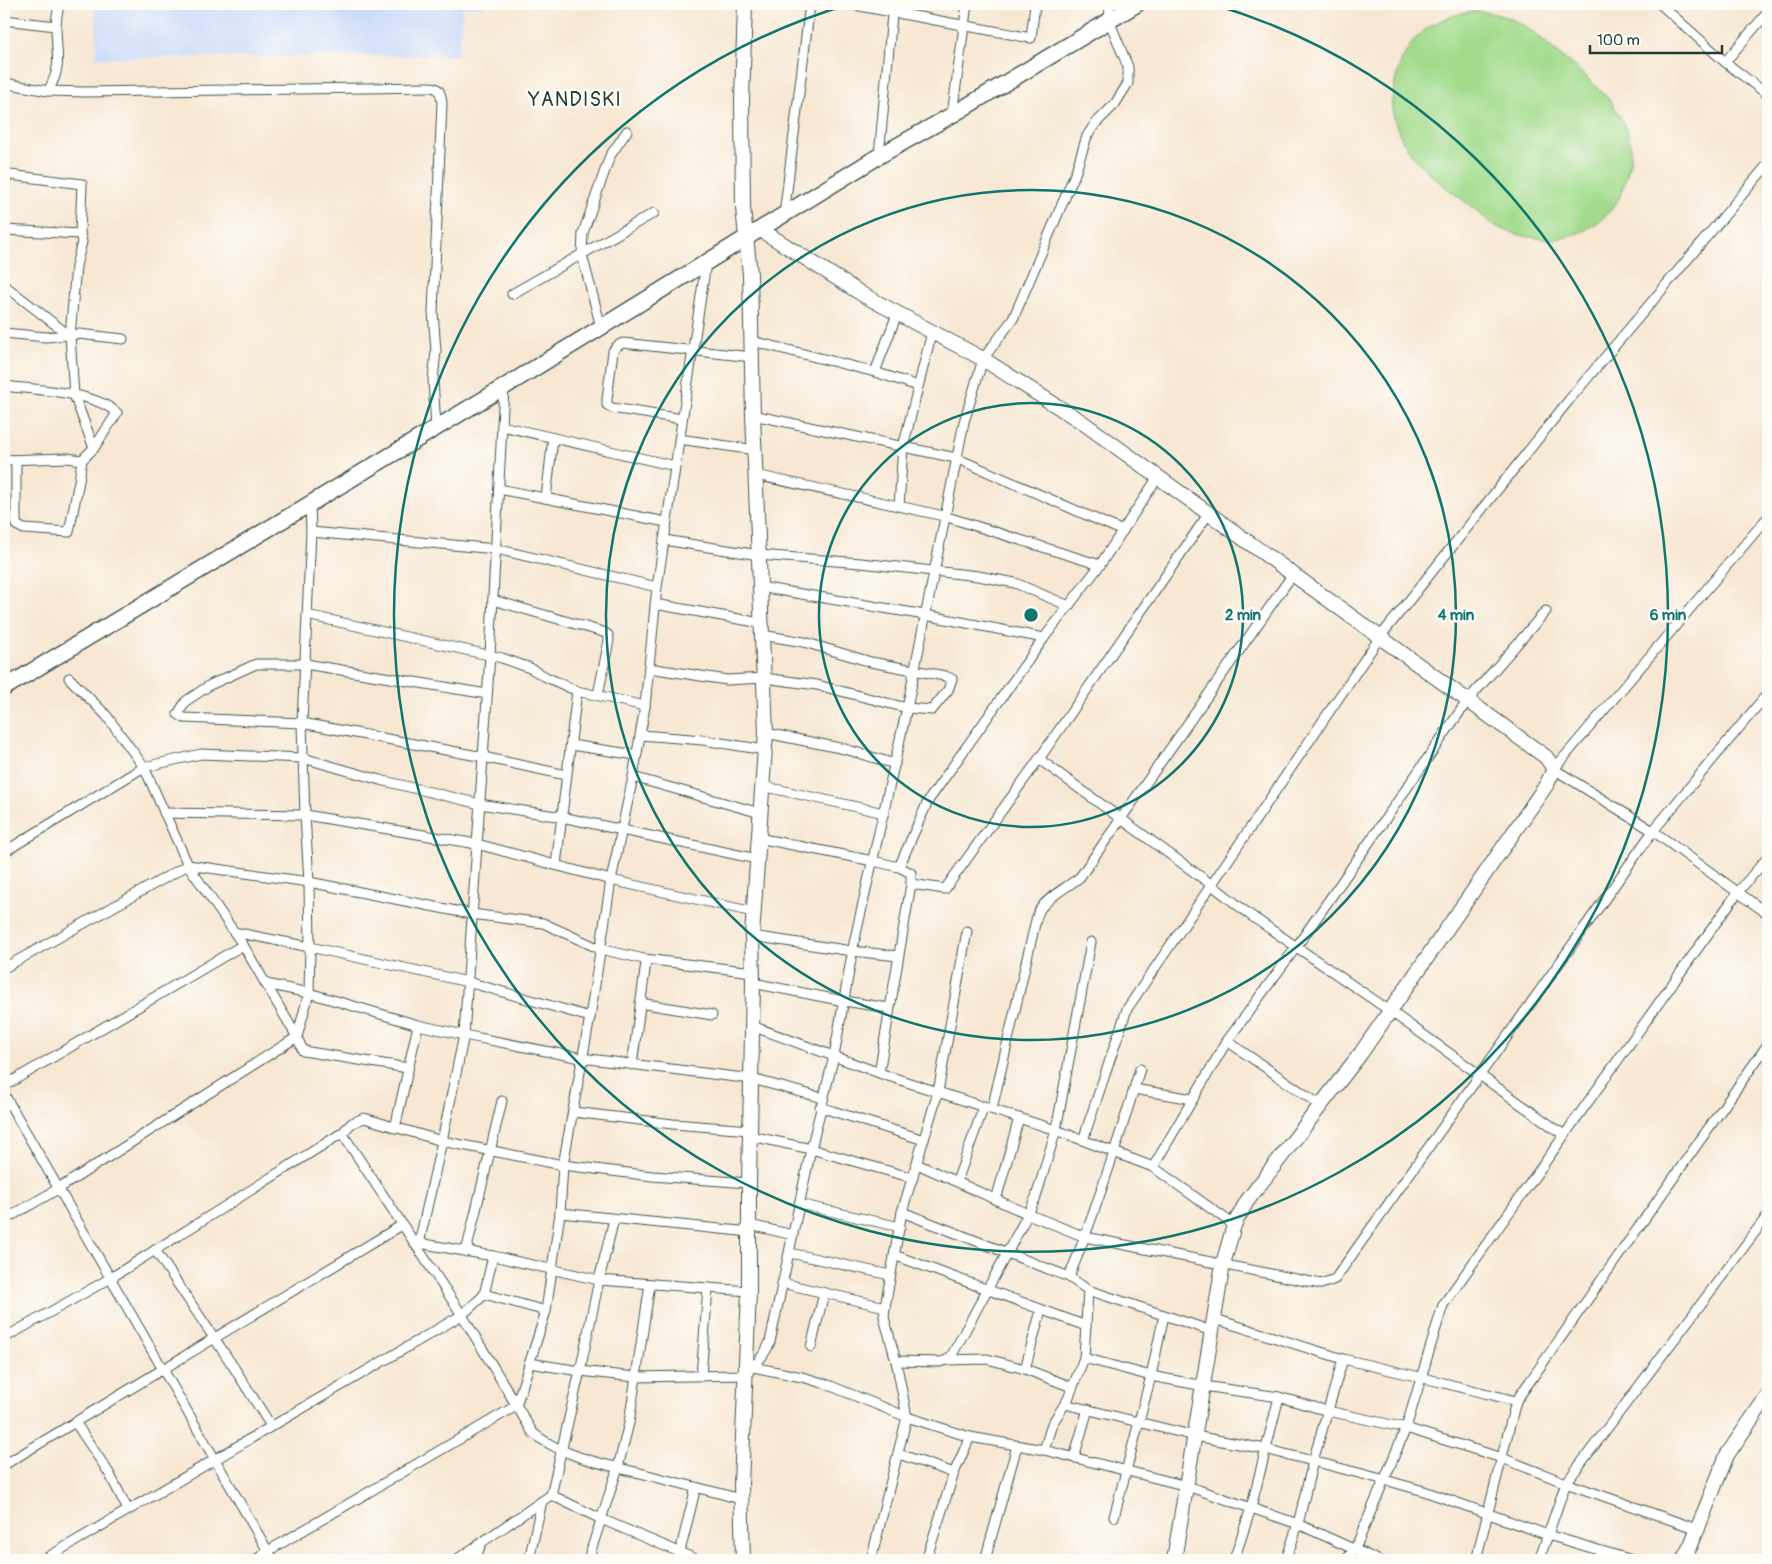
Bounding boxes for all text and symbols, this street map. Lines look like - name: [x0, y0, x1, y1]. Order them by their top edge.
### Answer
- scale bar: [1590, 22, 1722, 54]
- text: 100 m: [1597, 31, 1640, 50]
- district label: YANDISKI: [527, 87, 622, 112]
- centre of rings: [1022, 606, 1040, 624]
- text: 2 min: [1225, 606, 1261, 625]
- text: 4 min: [1438, 606, 1475, 625]
- text: 6 min: [1650, 606, 1687, 625]

